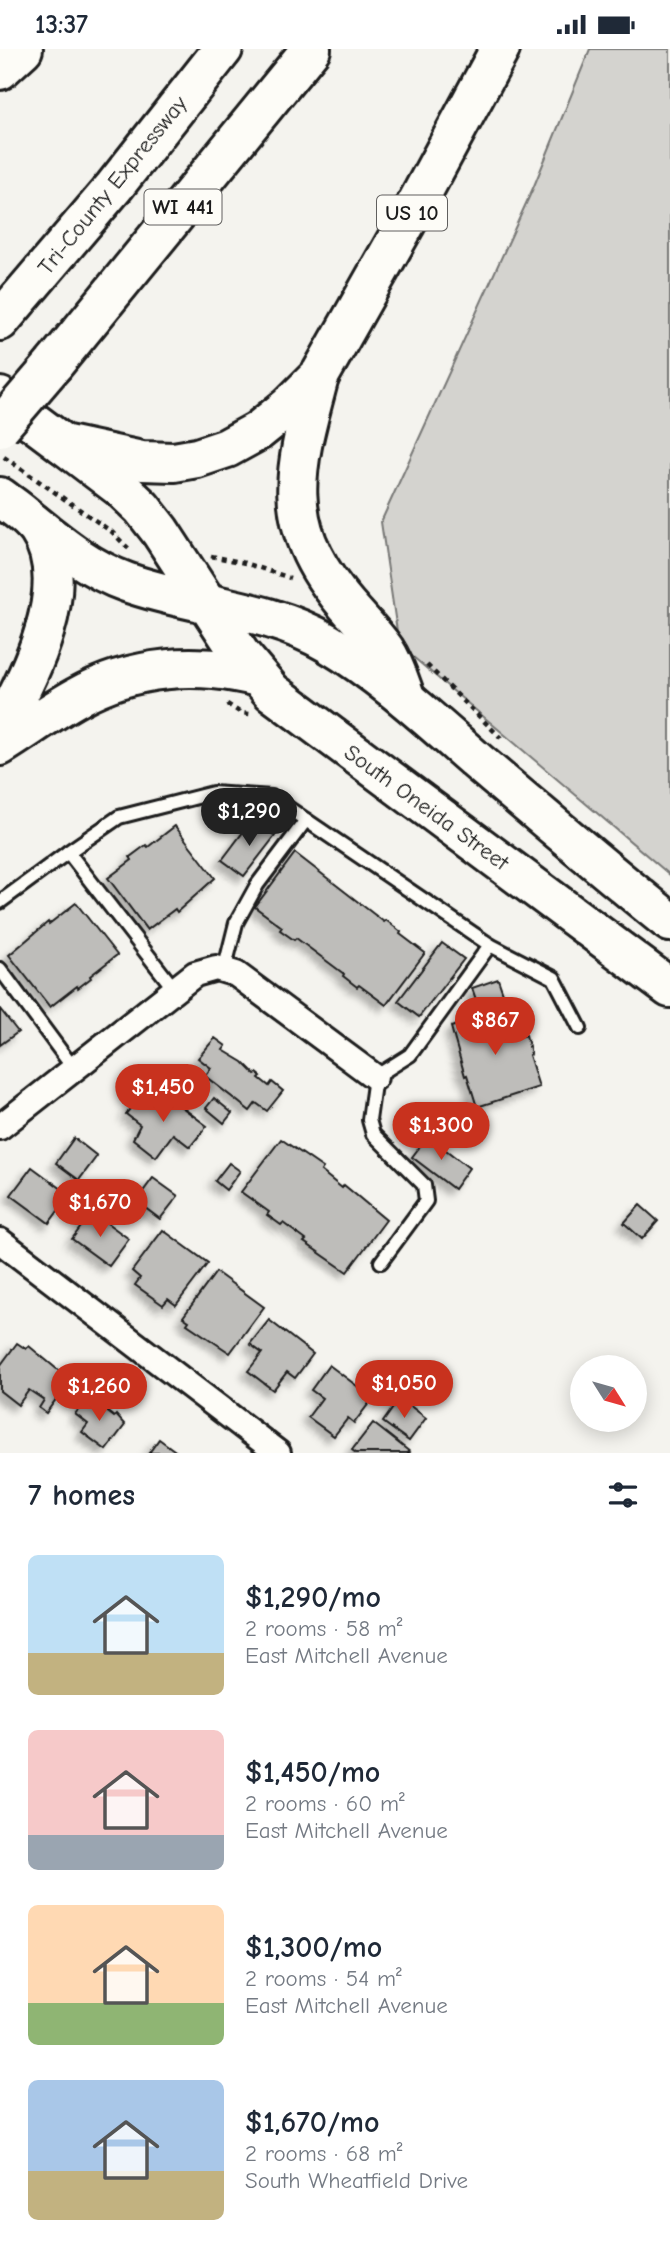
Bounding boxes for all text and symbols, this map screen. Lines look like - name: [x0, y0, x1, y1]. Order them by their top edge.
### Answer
- text: 13:37: [35, 10, 88, 40]
- street label: Tri-County Expressway: [31, 89, 193, 280]
- road number: WI 441: [144, 189, 222, 225]
- road number: US 10: [377, 195, 447, 231]
- street label: South Oneida Street: [339, 738, 516, 877]
- pin: $1,290: [192, 789, 306, 848]
- text: $1,290: [217, 797, 281, 824]
- pin: $867: [454, 997, 536, 1057]
- text: $867: [471, 1006, 519, 1033]
- pin: $1,450: [106, 1065, 220, 1124]
- text: $1,450: [131, 1073, 195, 1100]
- pin: $1,300: [384, 1103, 498, 1162]
- text: $1,300: [409, 1111, 473, 1138]
- pin: $1,670: [43, 1179, 157, 1239]
- text: $1,670: [69, 1188, 131, 1215]
- north arrow: [570, 1355, 648, 1431]
- map controls: [570, 1355, 647, 1432]
- pin: $1,050: [347, 1361, 461, 1420]
- pin: $1,260: [42, 1363, 156, 1423]
- text: $1,050: [371, 1369, 437, 1396]
- text: $1,260: [67, 1372, 131, 1399]
- icon: filters: [604, 1476, 642, 1514]
- text: 7 homes: [28, 1478, 135, 1513]
- text: $1,290/mo: [245, 1580, 381, 1615]
- icon: home: [84, 1583, 168, 1667]
- text: 2 rooms · 58 m²: [245, 1615, 403, 1642]
- text: East Mitchell Avenue: [245, 1642, 448, 1669]
- text: $1,450/mo: [245, 1755, 380, 1790]
- icon: home: [84, 1758, 168, 1842]
- text: 2 rooms · 60 m²: [245, 1790, 405, 1817]
- text: East Mitchell Avenue: [245, 1817, 448, 1844]
- text: $1,300/mo: [245, 1930, 382, 1965]
- icon: home: [84, 1933, 168, 2017]
- text: 2 rooms · 54 m²: [245, 1965, 402, 1992]
- text: East Mitchell Avenue: [245, 1992, 448, 2019]
- text: $1,670/mo: [245, 2105, 379, 2140]
- icon: home: [84, 2108, 168, 2192]
- text: 2 rooms · 68 m²: [245, 2140, 403, 2167]
- text: South Wheatfield Drive: [245, 2167, 468, 2194]

